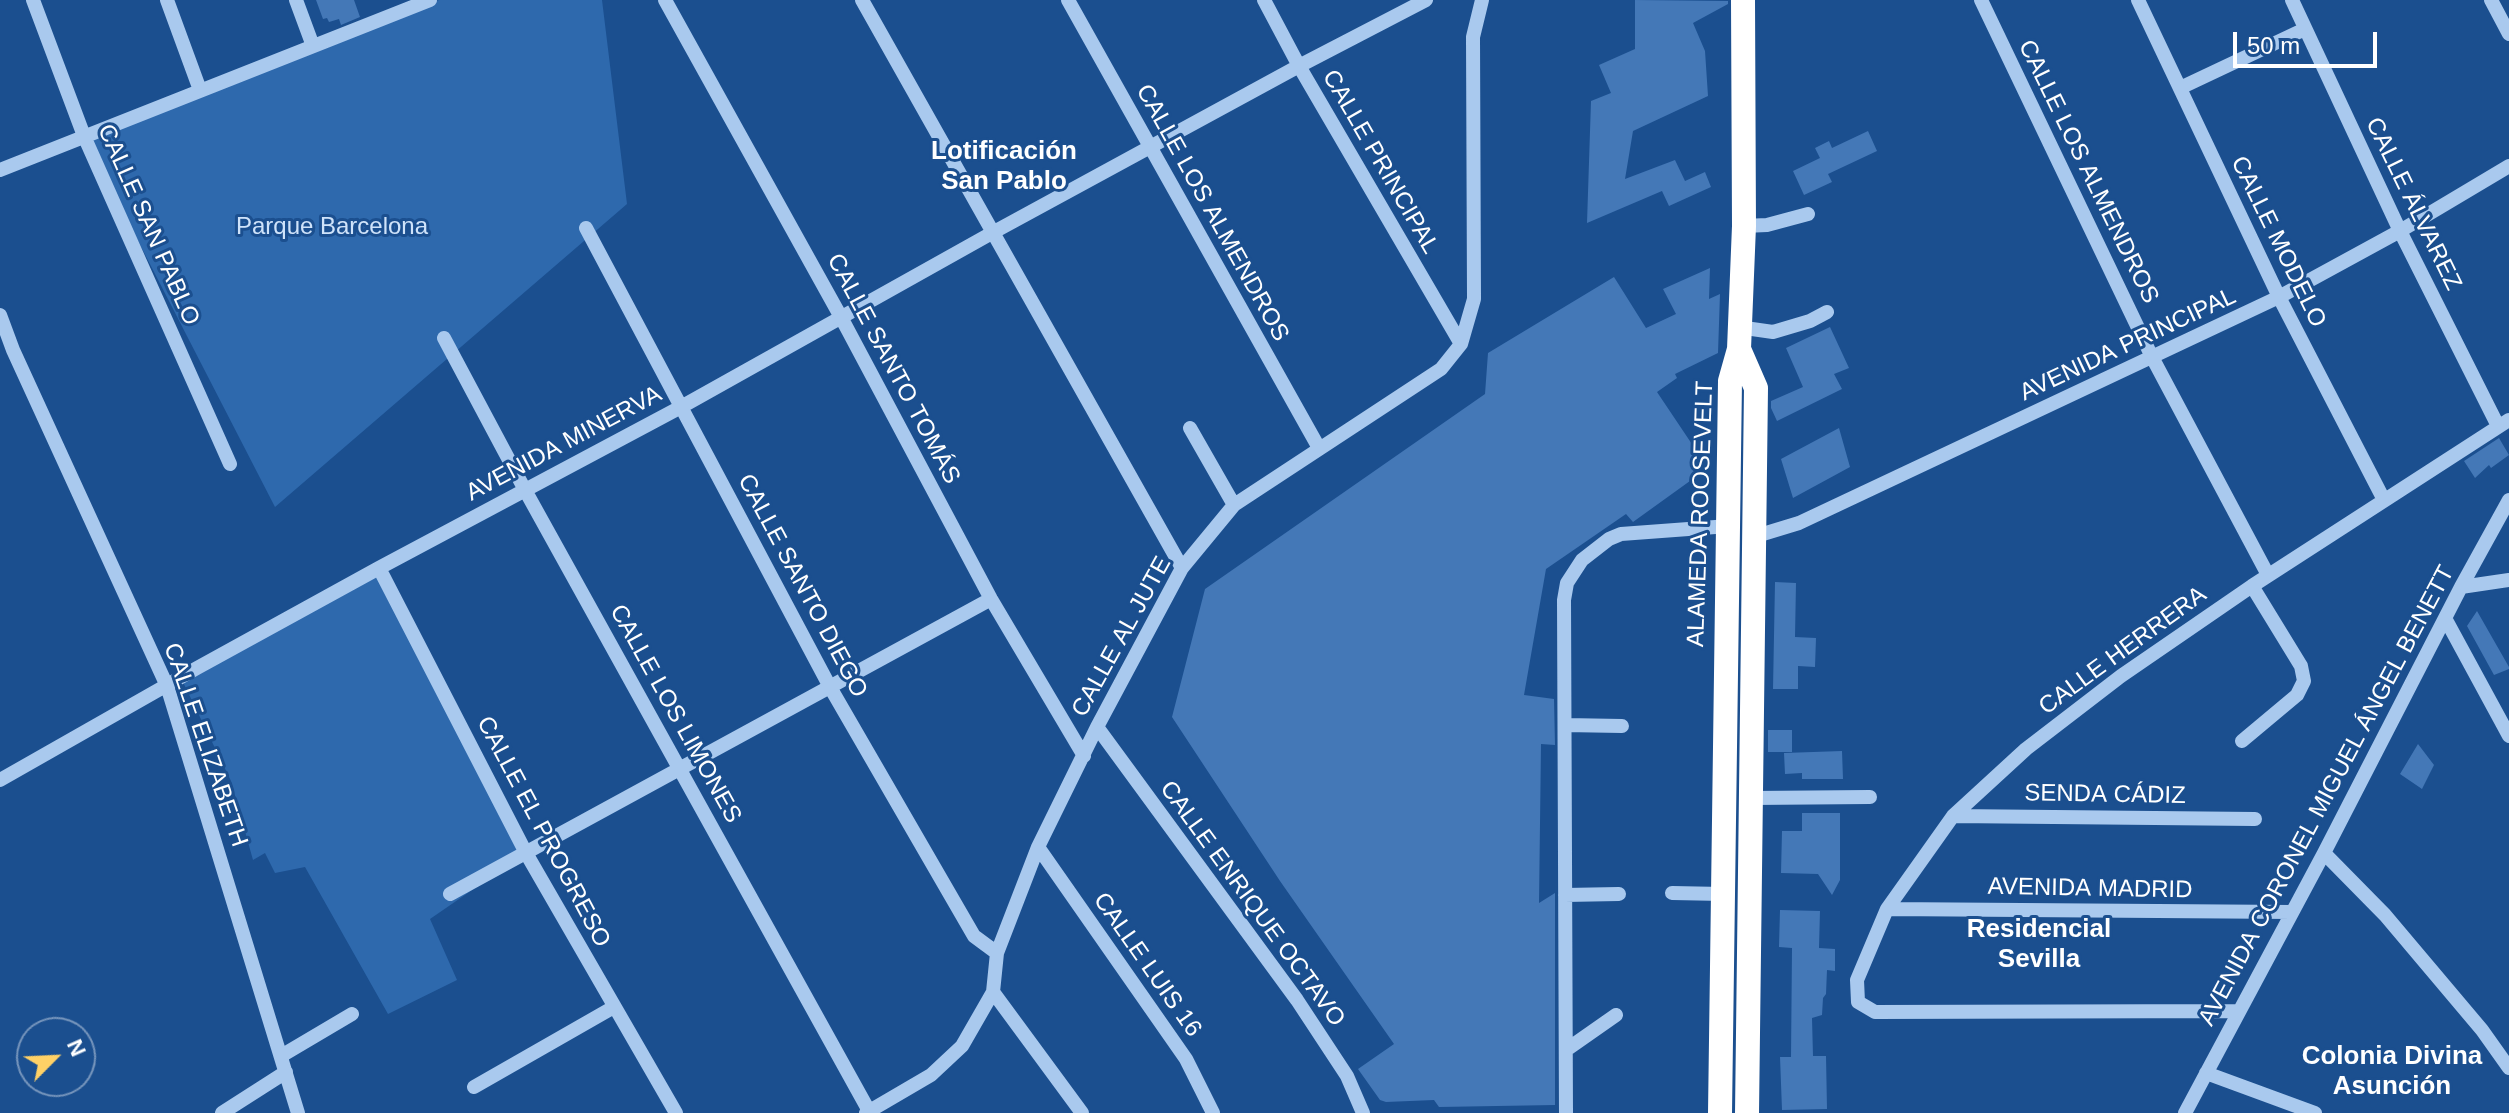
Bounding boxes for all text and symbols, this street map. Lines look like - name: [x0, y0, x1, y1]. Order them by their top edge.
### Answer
- scale bar: [2237, 16, 2381, 66]
- text: 50 m: [2247, 32, 2300, 59]
- street label: CALLE LOS ALMENDROS: [2012, 36, 2164, 308]
- street label: CALLE PRINCIPAL: [1316, 65, 1444, 259]
- street label: CALLE LOS ALMENDROS: [1129, 79, 1295, 347]
- street label: CALLE ÁLVAREZ: [2359, 113, 2467, 295]
- street label: CALLE SAN PABLO: [91, 120, 205, 330]
- district label: Lotificación San Pablo: [931, 136, 1077, 198]
- street label: CALLE MODELO: [2224, 152, 2332, 332]
- park label: Parque Barcelona: [236, 213, 428, 241]
- street label: CALLE SANTO TOMÁS: [820, 249, 966, 489]
- street label: AVENIDA PRINCIPAL: [2015, 282, 2241, 408]
- street label: AVENIDA MINERVA: [461, 380, 667, 508]
- street label: ALAMEDA ROOSEVELT: [1682, 380, 1720, 648]
- street label: CALLE SANTO DIEGO: [731, 469, 873, 703]
- street label: CALLE AL JUTE: [1066, 552, 1178, 722]
- street label: AVENIDA CORONEL MIGUEL ÁNGEL BENETT: [2193, 561, 2461, 1031]
- street label: CALLE HERRERA: [2034, 581, 2212, 721]
- street label: CALLE LOS LIMONES: [603, 600, 747, 828]
- street label: CALLE ELIZABETH: [157, 639, 253, 851]
- street label: CALLE EL PROGRESO: [470, 712, 616, 952]
- street label: CALLE ENRIQUE OCTAVO: [1153, 776, 1351, 1032]
- street label: SENDA CÁDIZ: [2024, 779, 2186, 811]
- street label: AVENIDA MADRID: [1987, 873, 2193, 905]
- street label: CALLE LUIS 16: [1087, 887, 1207, 1043]
- district label: Residencial Sevilla: [1967, 914, 2111, 976]
- north arrow: [16, 1017, 96, 1097]
- text: N: [62, 1035, 91, 1060]
- district label: Colonia Divina Asunción: [2302, 1041, 2482, 1102]

